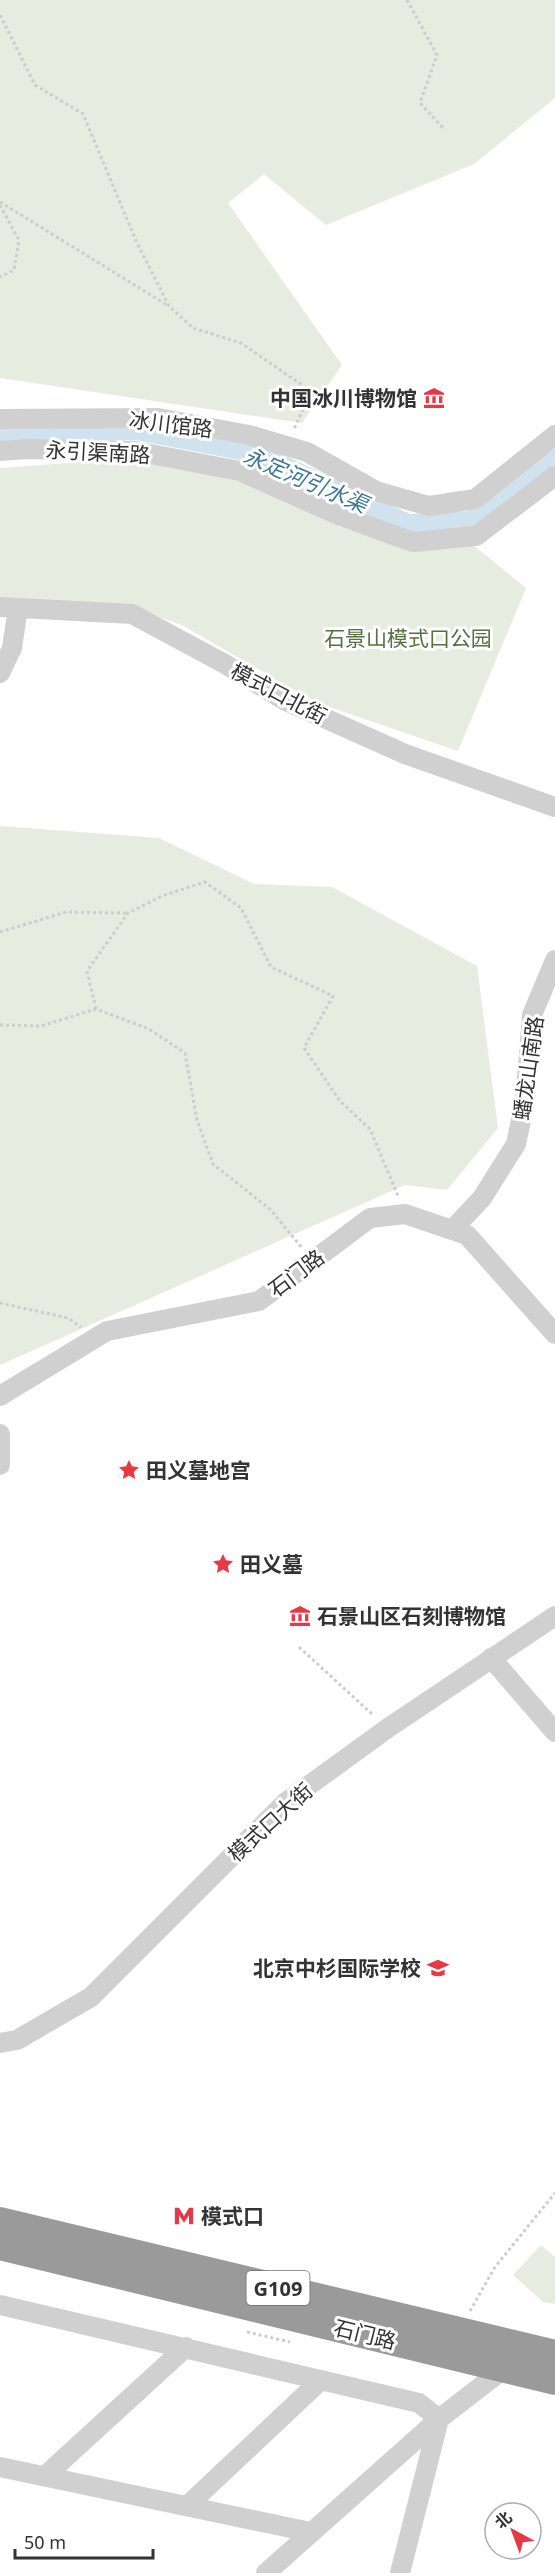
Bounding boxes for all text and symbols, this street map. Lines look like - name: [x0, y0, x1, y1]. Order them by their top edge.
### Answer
- place label: 中国冰川博物馆: [270, 384, 417, 412]
- museum icon: 中国冰川博物馆: [422, 386, 446, 410]
- street label: 冰川馆路: [128, 405, 214, 443]
- street label: 永引渠南路: [45, 435, 151, 469]
- water label: 永定河引水渠: [239, 439, 375, 520]
- park label: 石景山模式口公园: [324, 624, 492, 652]
- street label: 模式口北街: [226, 656, 332, 730]
- street label: 蟠龙山南路: [507, 1014, 549, 1122]
- street label: 石门路: [262, 1243, 330, 1303]
- place label: 田义墓地宫: [146, 1456, 251, 1484]
- place icon: 田义墓地宫: [117, 1458, 141, 1482]
- place label: 田义墓: [240, 1550, 303, 1578]
- place icon: 田义墓: [211, 1552, 235, 1576]
- place label: 石景山区石刻博物馆: [317, 1602, 506, 1630]
- museum icon: 石景山区石刻博物馆: [288, 1604, 312, 1628]
- street label: 模式口大街: [222, 1776, 318, 1868]
- place label: 北京中杉国际学校: [253, 1954, 421, 1982]
- school or university icon: 北京中杉国际学校: [426, 1956, 450, 1980]
- place label: 模式口: [201, 2202, 264, 2230]
- metro station icon: 模式口: [172, 2204, 196, 2228]
- road number: G109: [246, 2271, 310, 2305]
- street label: 石门路: [331, 2313, 399, 2355]
- north arrow: [483, 2501, 543, 2561]
- text: 北: [490, 2506, 516, 2533]
- scale bar: [15, 2522, 153, 2560]
- text: 50 m: [24, 2530, 66, 2554]

